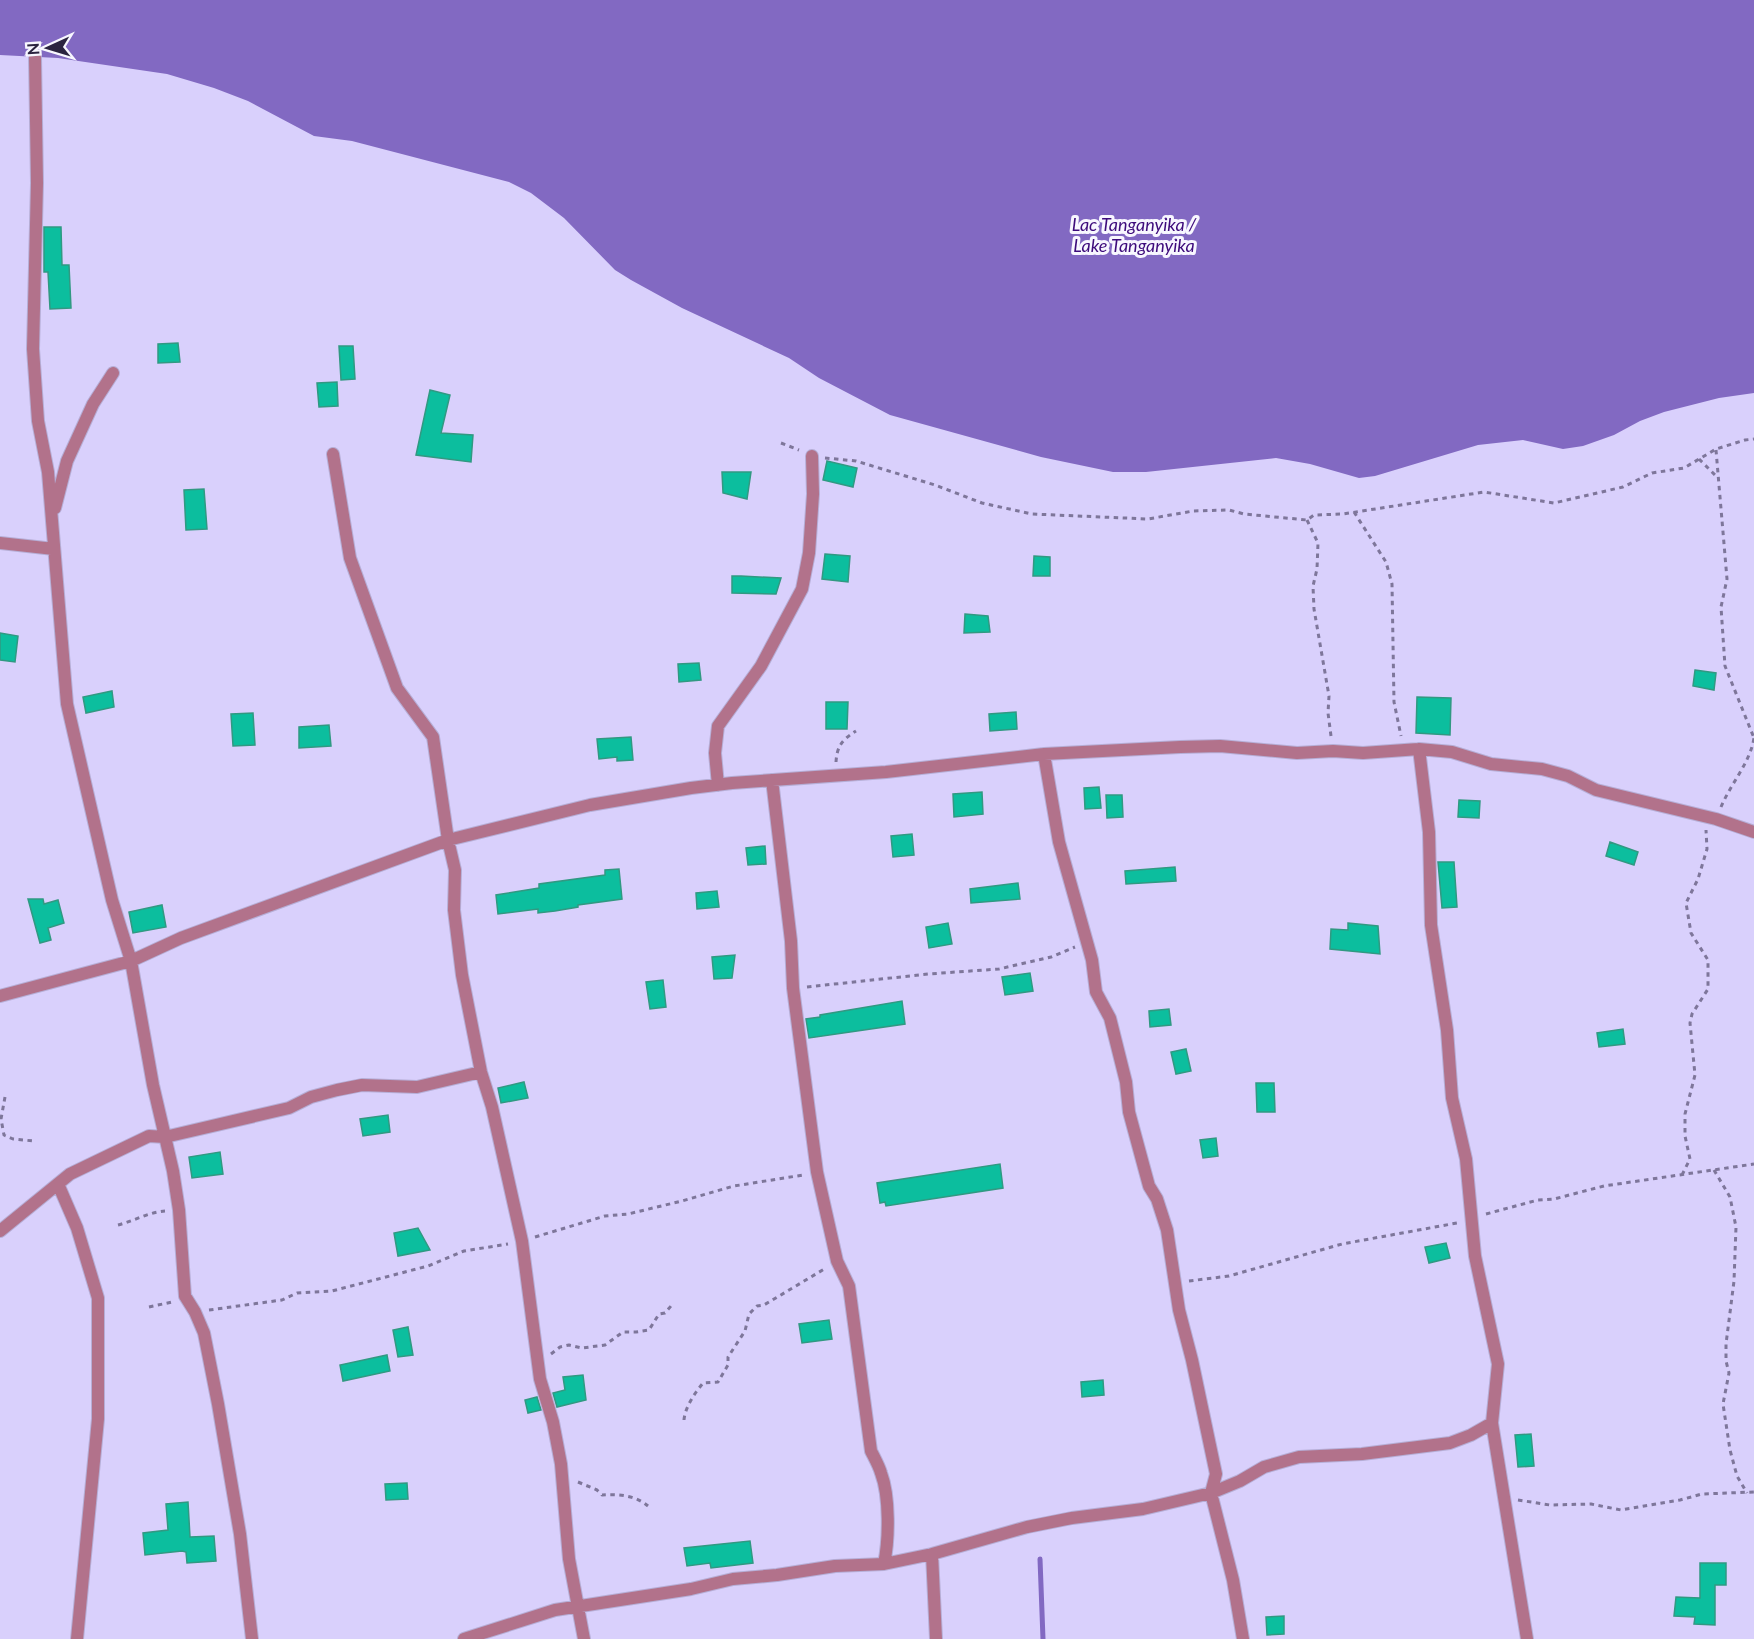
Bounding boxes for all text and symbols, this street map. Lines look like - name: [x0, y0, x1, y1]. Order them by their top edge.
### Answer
- north arrow: [18, 18, 78, 78]
- text: N: [23, 42, 42, 56]
- water label: Lac Tanganyika / Lake Tanganyika: [1072, 213, 1197, 256]

